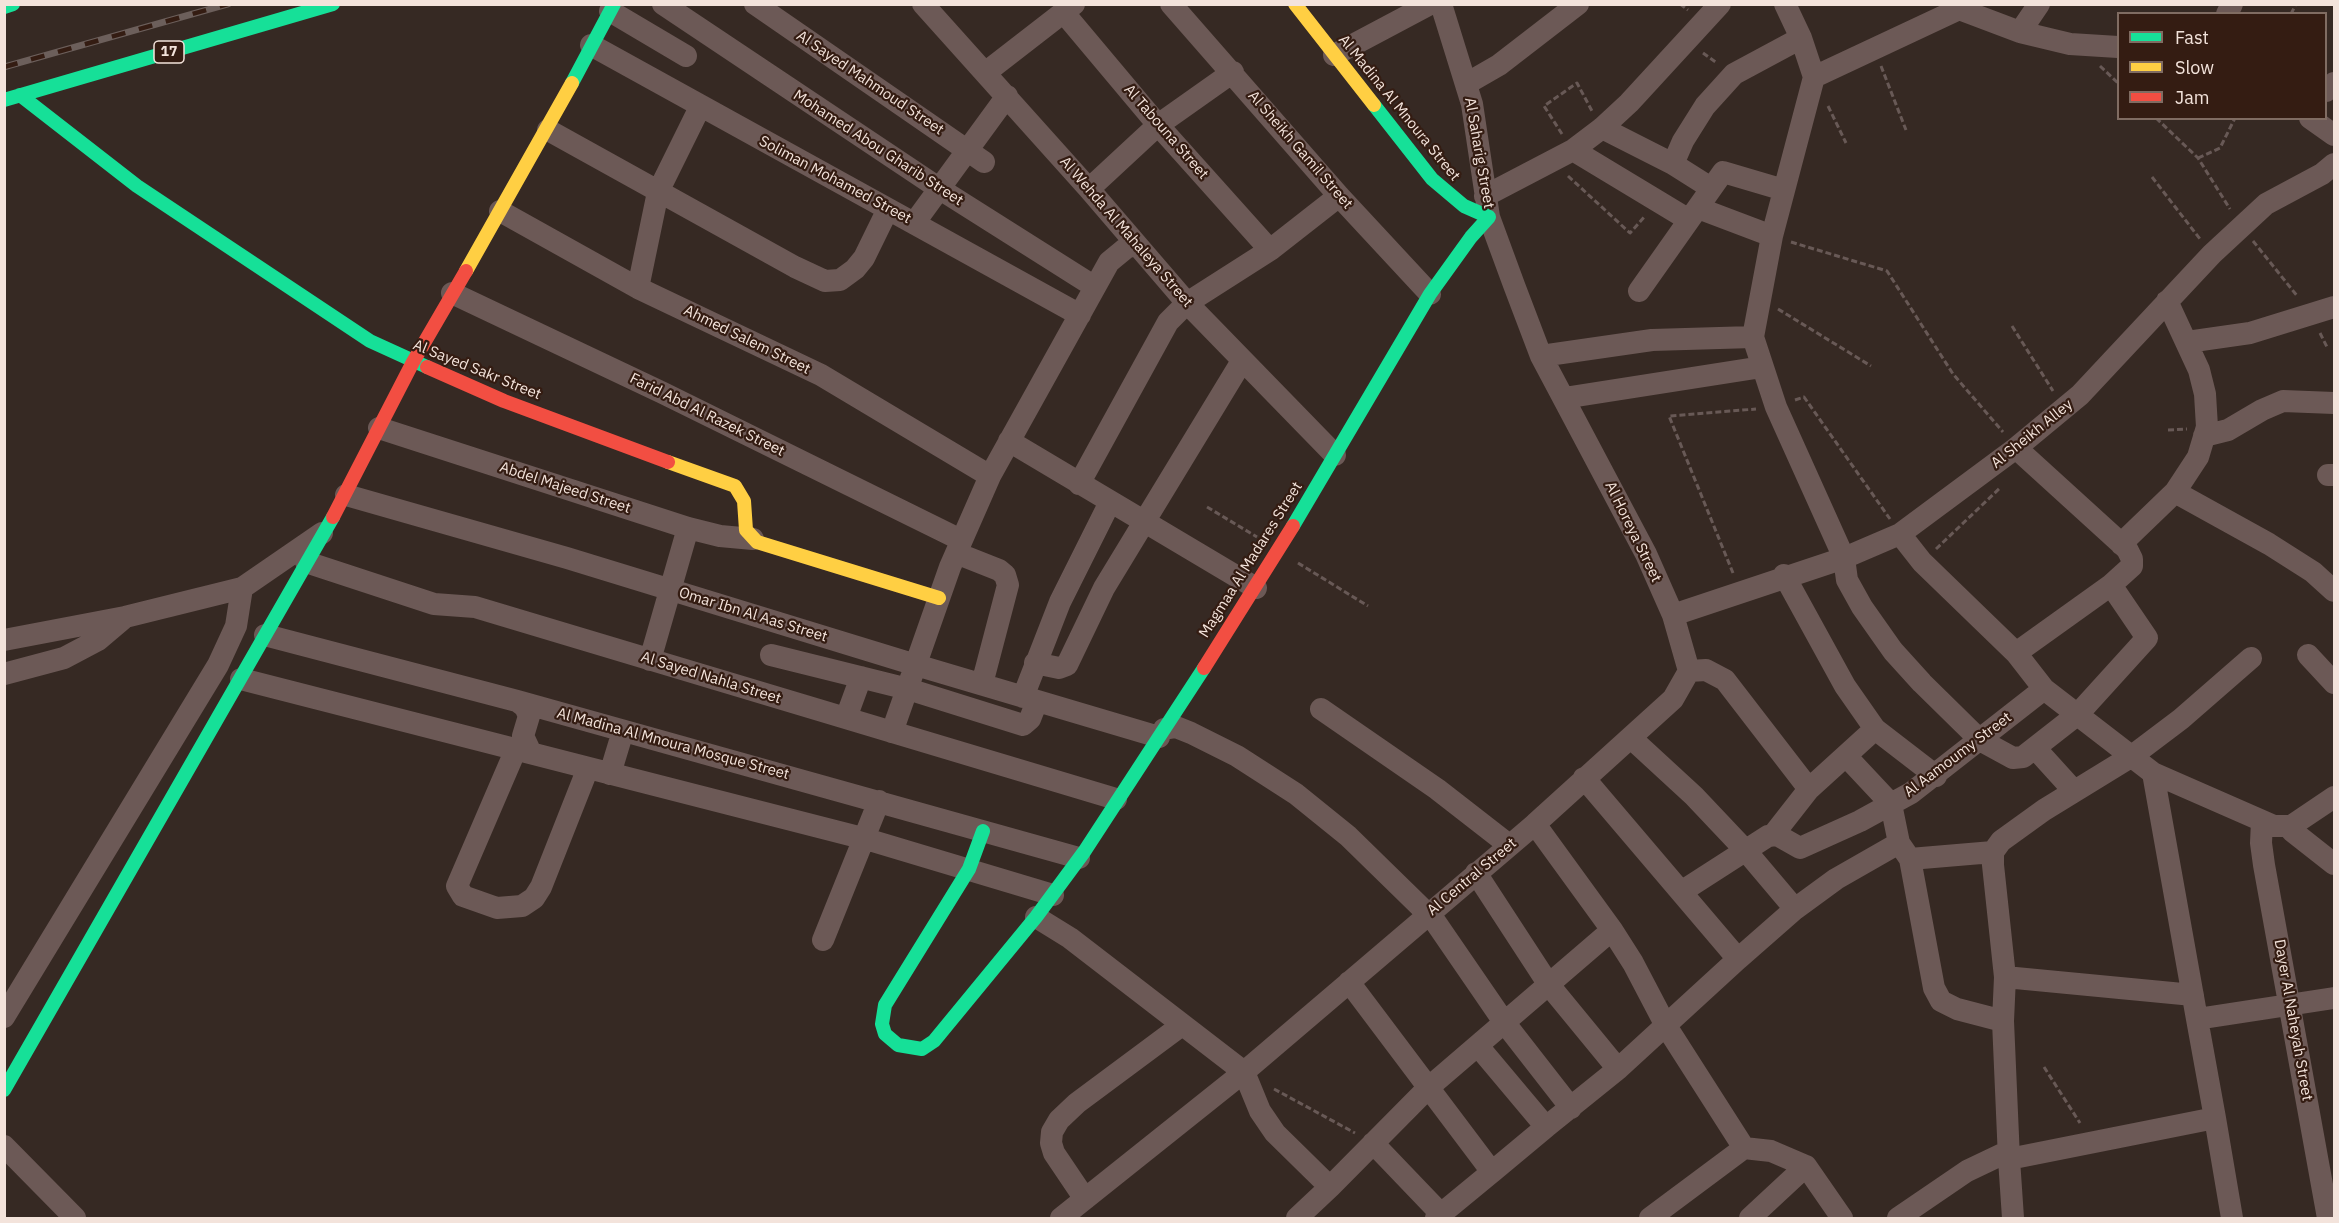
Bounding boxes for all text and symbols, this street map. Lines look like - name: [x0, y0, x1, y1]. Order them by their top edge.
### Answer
- legend: [2117, 12, 2327, 120]
- text: Fast: [2175, 26, 2209, 49]
- street label: Al Sayed Mahmoud Street: [793, 27, 947, 139]
- street label: Al Madina Al Mnoura Street: [1334, 31, 1464, 185]
- road number: 17: [154, 41, 184, 63]
- text: Slow: [2175, 56, 2214, 79]
- street label: Al Tabouna Street: [1120, 81, 1212, 183]
- street label: Mohamed Abou Gharib Street: [790, 86, 966, 210]
- text: Jam: [2175, 86, 2210, 109]
- street label: Al Sheikh Gamil Street: [1244, 87, 1356, 213]
- street label: Al Saharig Street: [1460, 96, 1498, 210]
- street label: Soliman Mohamed Street: [756, 132, 914, 228]
- street label: Al Wehda Al Mahaleya Street: [1056, 153, 1196, 311]
- street label: Ahmed Salem Street: [681, 302, 813, 378]
- street label: Al Sayed Sakr Street: [410, 336, 544, 404]
- street label: Farid Abd Al Razek Street: [627, 370, 787, 460]
- street label: Al Sheikh Alley: [1988, 396, 2076, 472]
- street label: Abdel Majeed Street: [497, 458, 633, 518]
- street label: Magmaa Al Madares Street: [1196, 479, 1306, 641]
- street label: Al Horeya Street: [1601, 479, 1665, 585]
- street label: Omar Ibn Al Aas Street: [677, 584, 829, 646]
- street label: Al Sayed Nahla Street: [639, 648, 783, 708]
- street label: Al Madina Al Mnoura Mosque Street: [555, 704, 791, 784]
- street label: Al Aamoumy Street: [1901, 709, 2015, 801]
- street label: Al Central Street: [1424, 834, 1520, 920]
- street label: Dayer Al Naheyah Street: [2270, 938, 2316, 1102]

